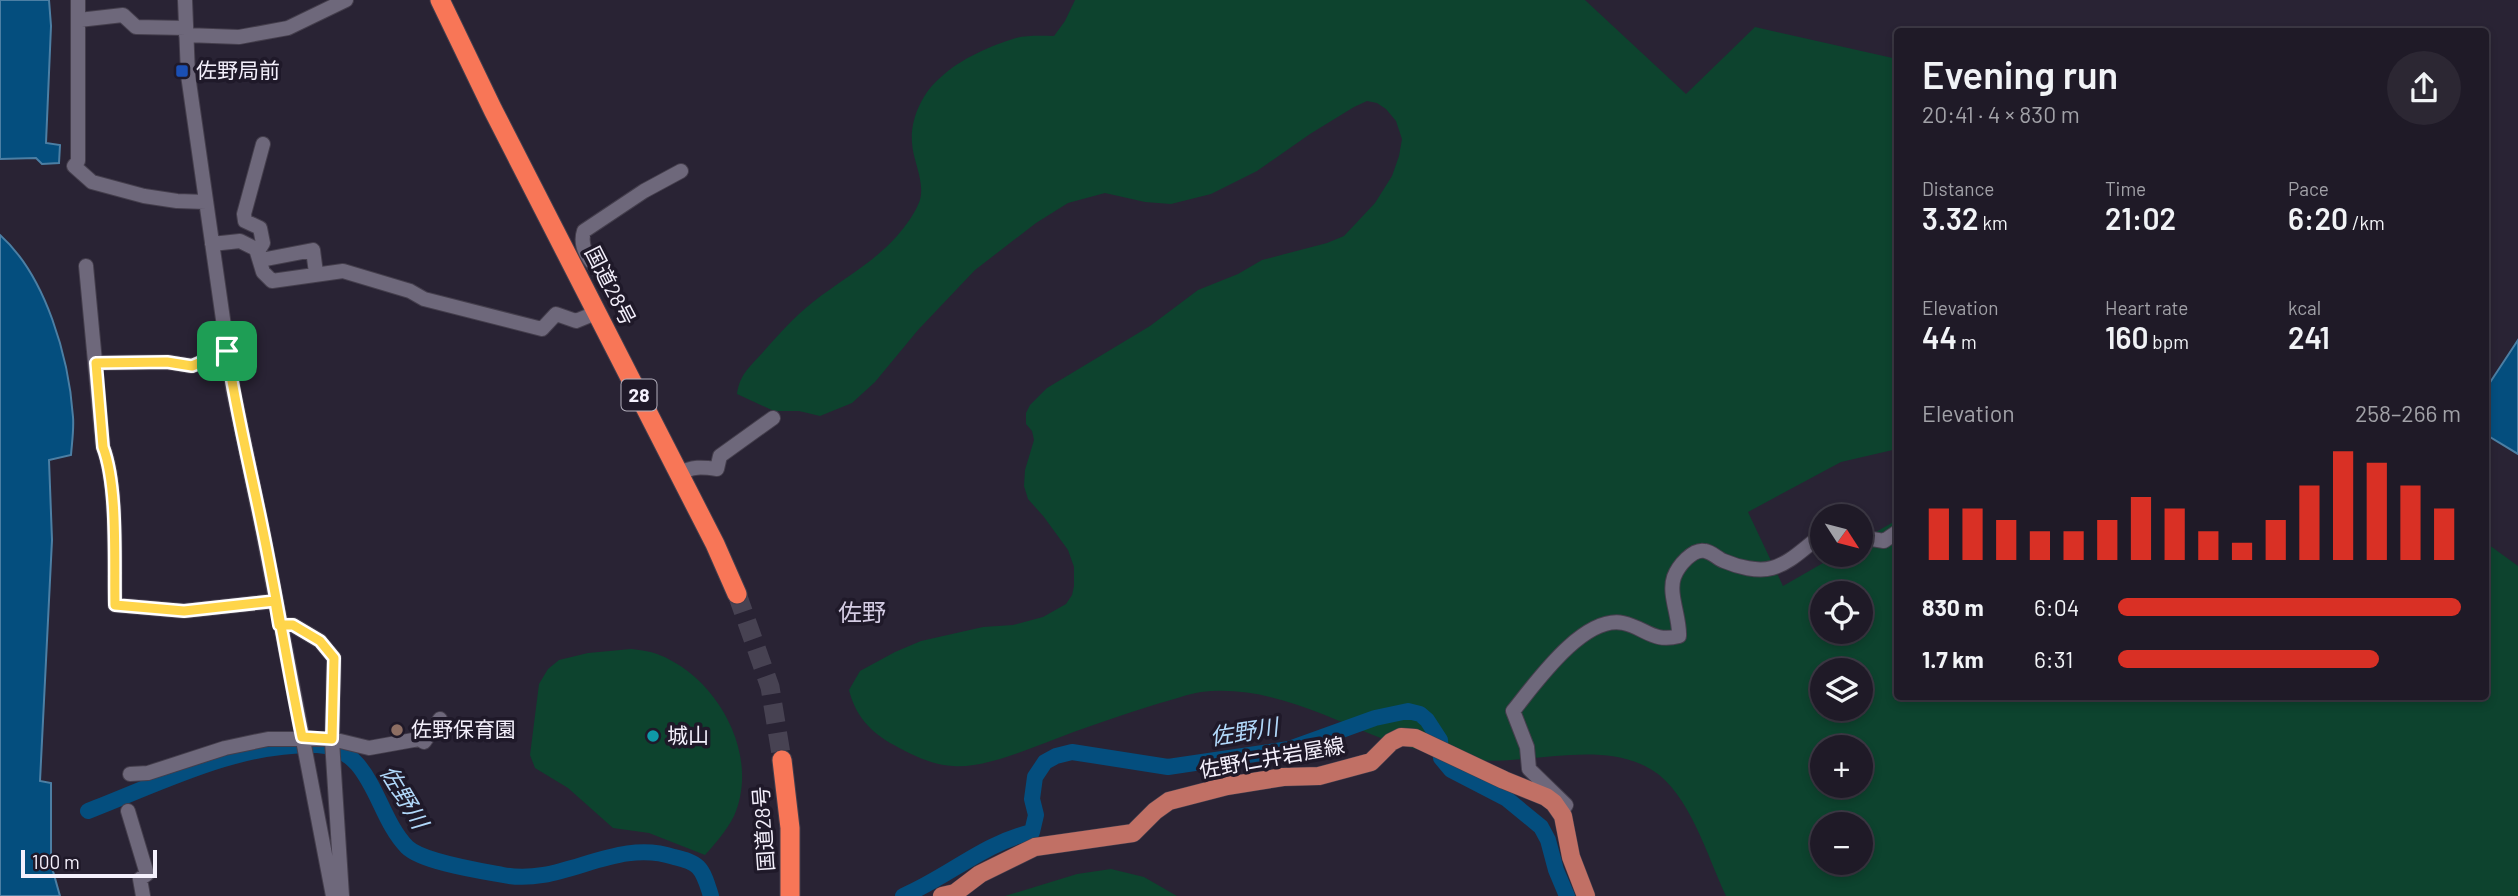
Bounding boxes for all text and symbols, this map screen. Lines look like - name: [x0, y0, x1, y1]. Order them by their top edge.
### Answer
- text: Evening run: [1922, 51, 2118, 97]
- button: share: [2387, 51, 2461, 125]
- place label: 佐野局前: [196, 57, 280, 82]
- marker: 佐野局前: [174, 63, 190, 79]
- text: 20:41 · 4 × 830 m: [1922, 100, 2080, 128]
- text: Distance: [1922, 177, 1994, 200]
- text: Time: [2105, 177, 2146, 200]
- text: Pace: [2288, 177, 2329, 200]
- text: 3.32: [1922, 200, 1979, 236]
- text: 21:02: [2105, 200, 2176, 236]
- text: 6:20: [2288, 200, 2348, 236]
- text: km: [1979, 211, 2008, 234]
- text: /km: [2348, 211, 2385, 234]
- street label: 国道28号: [581, 242, 642, 329]
- text: Elevation: [1922, 296, 1999, 319]
- text: Heart rate: [2105, 296, 2188, 319]
- text: kcal: [2288, 296, 2321, 319]
- text: 44: [1922, 319, 1957, 355]
- text: 160: [2105, 319, 2149, 355]
- text: 241: [2288, 319, 2330, 355]
- pin: [197, 321, 257, 381]
- text: m: [1957, 330, 1977, 353]
- text: bpm: [2149, 330, 2189, 353]
- icon: arrive: [208, 332, 246, 370]
- road number: 28: [622, 380, 656, 410]
- text: Elevation: [1922, 399, 2015, 427]
- text: 258–266 m: [2355, 399, 2461, 427]
- north arrow: [1810, 504, 1872, 567]
- map controls: [1810, 504, 1873, 875]
- button: locate: [1810, 581, 1873, 644]
- text: 830 m: [1922, 593, 1984, 621]
- text: 6:04: [2034, 593, 2079, 621]
- district label: 佐野: [838, 597, 886, 626]
- text: 1.7 km: [1922, 645, 1984, 673]
- text: 6:31: [2034, 645, 2073, 673]
- button: layers: [1810, 658, 1873, 721]
- water label: 佐野川: [1208, 711, 1283, 750]
- place label: 佐野保育園: [411, 716, 516, 741]
- marker: 佐野保育園: [389, 722, 405, 738]
- place label: 城山: [667, 722, 709, 747]
- marker: 城山: [645, 728, 661, 744]
- street label: 佐野仁井岩屋線: [1197, 731, 1346, 782]
- button: +: [1810, 735, 1873, 798]
- water label: 佐野川: [375, 760, 436, 836]
- street label: 国道28号: [747, 786, 778, 872]
- button: −: [1810, 812, 1873, 875]
- scale bar: [21, 847, 158, 879]
- text: 100 m: [32, 850, 80, 873]

